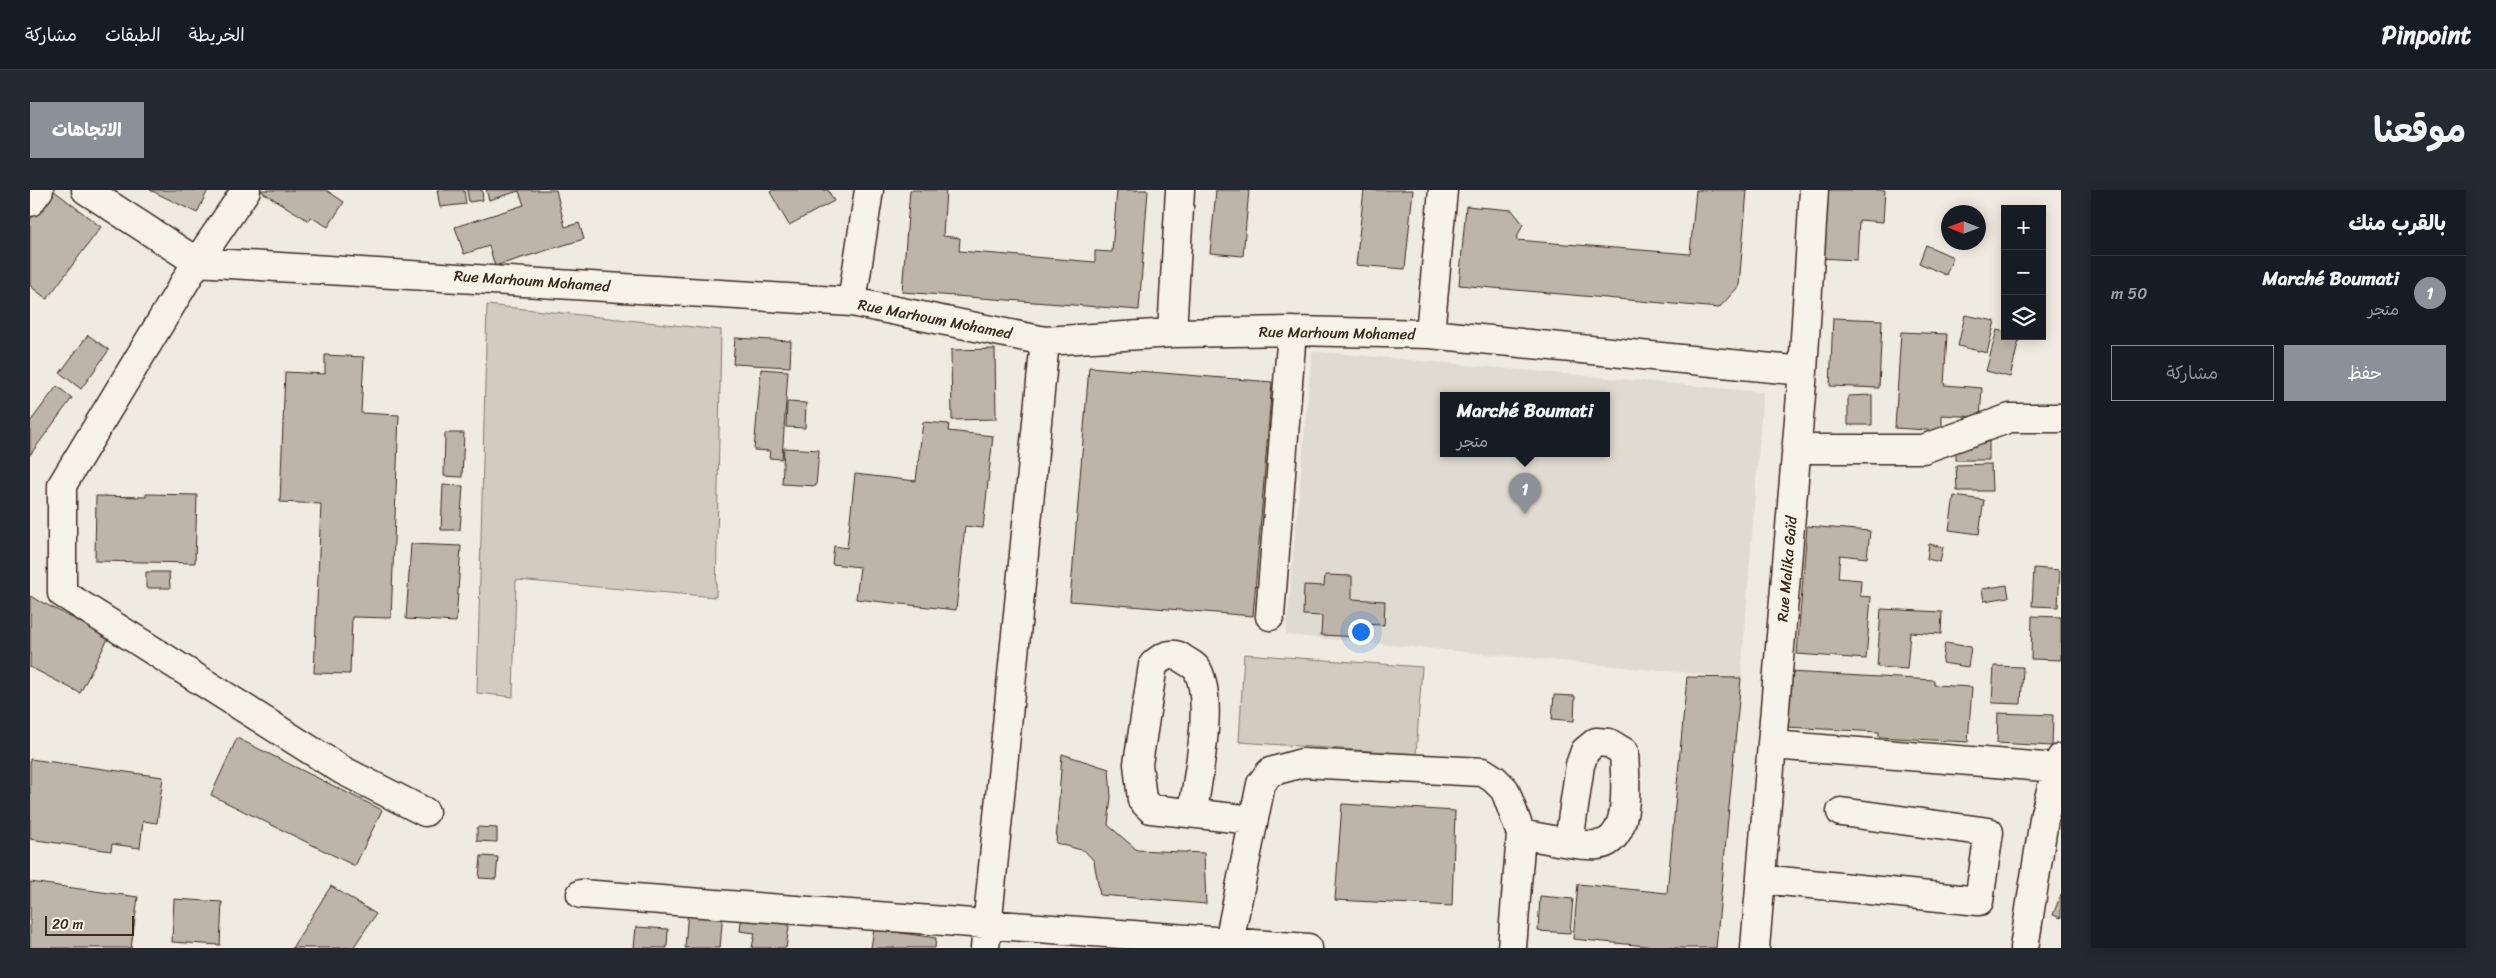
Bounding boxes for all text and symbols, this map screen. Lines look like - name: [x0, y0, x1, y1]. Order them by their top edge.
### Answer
- text: Pinpoint: [2382, 14, 2471, 56]
- text: مشاركة: [25, 19, 77, 51]
- text: الطبقات: [105, 19, 161, 51]
- text: الخريطة: [189, 19, 245, 51]
- text: موقعنا: [2373, 99, 2466, 161]
- button: الاتجاهات: [30, 102, 144, 158]
- text: بالقرب منك: [2348, 204, 2446, 242]
- north arrow: [1941, 205, 1986, 250]
- map controls: [2001, 205, 2046, 340]
- button: +: [2001, 205, 2046, 250]
- button: −: [2001, 250, 2046, 295]
- text: Marché Boumati: [2263, 262, 2399, 295]
- street label: Rue Marhoum Mohamed: [453, 263, 612, 299]
- text: 50 m: [2111, 279, 2147, 308]
- text: 1: [2427, 279, 2433, 308]
- street label: Rue Marhoum Mohamed: [856, 291, 1015, 347]
- button: layers: [2001, 295, 2046, 340]
- text: متجر: [2368, 295, 2399, 324]
- street label: Rue Marhoum Mohamed: [1259, 319, 1416, 347]
- button: مشاركة: [2111, 345, 2274, 401]
- button: حفظ: [2284, 345, 2446, 401]
- popup: [1440, 392, 1610, 457]
- text: Marché Boumati: [1457, 394, 1593, 427]
- text: متجر: [1457, 427, 1488, 456]
- pin: 1: [1509, 473, 1541, 514]
- street label: Rue Malika Gaïd: [1769, 514, 1805, 623]
- your location: [1348, 619, 1374, 645]
- text: 20 m: [52, 912, 83, 937]
- scale bar: [45, 913, 134, 936]

